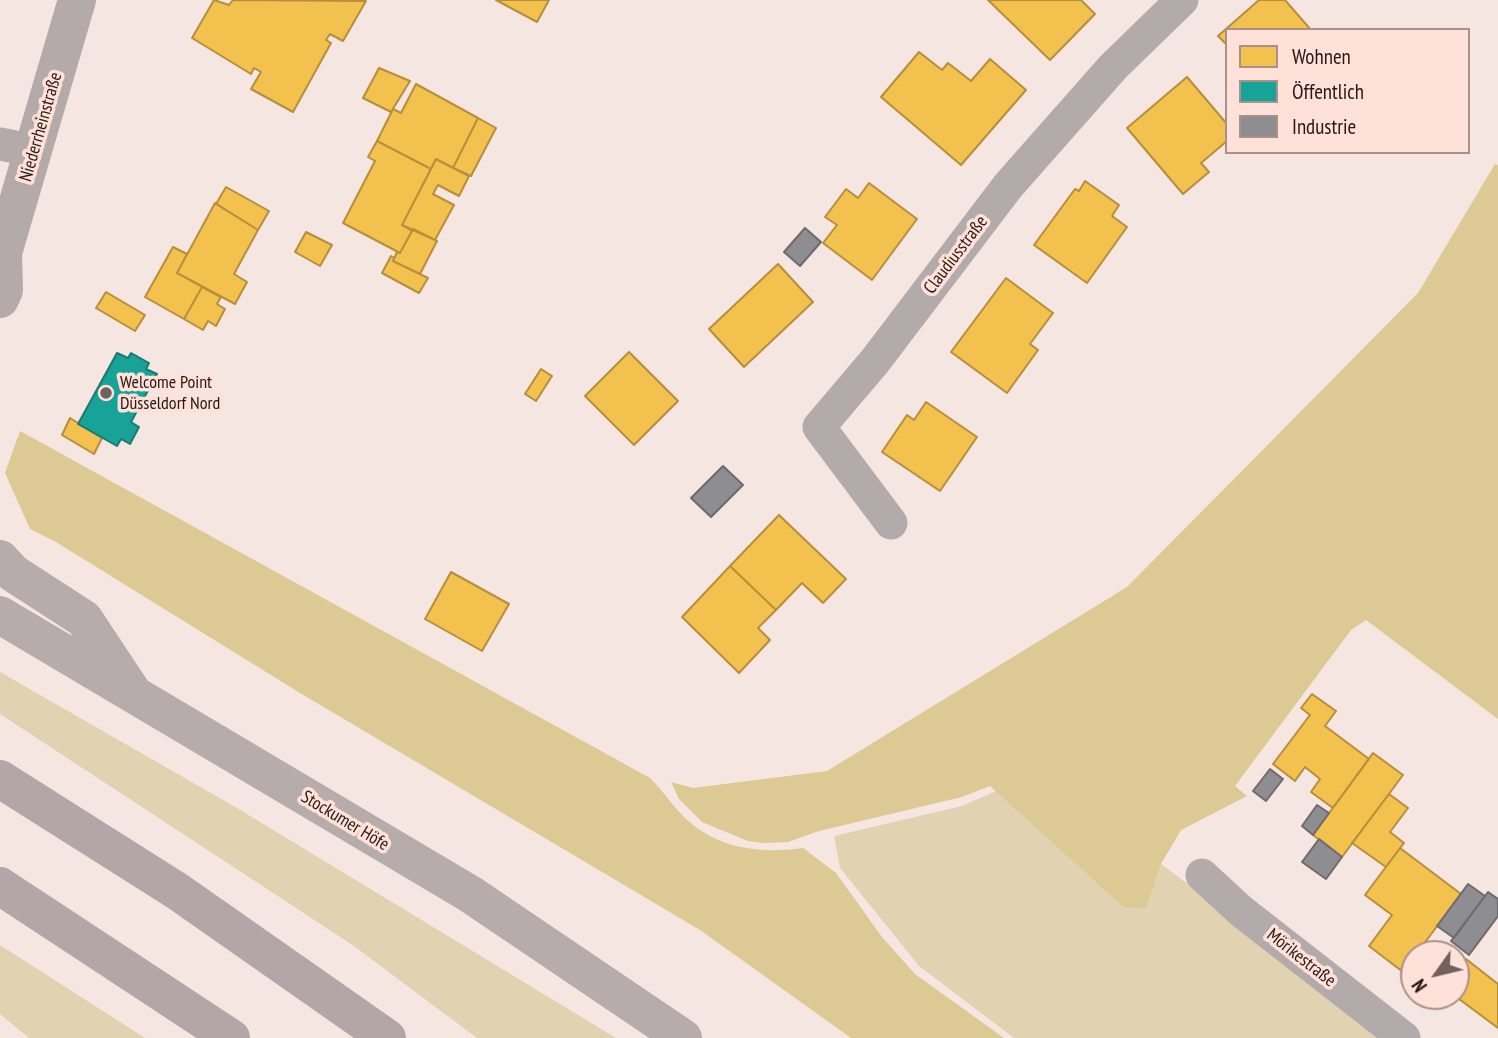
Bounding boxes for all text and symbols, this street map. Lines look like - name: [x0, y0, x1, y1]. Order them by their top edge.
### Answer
- legend: [1225, 28, 1470, 154]
- text: Wohnen: [1292, 43, 1351, 70]
- street label: Niederrheinstraße: [15, 70, 67, 184]
- text: Öffentlich: [1292, 78, 1364, 105]
- text: Industrie: [1292, 113, 1356, 140]
- street label: Claudiusstraße: [920, 212, 992, 298]
- place label: Welcome Point Düsseldorf Nord: [120, 372, 220, 414]
- marker: Welcome Point Düsseldorf Nord: [98, 385, 114, 401]
- street label: Stockumer Höfe: [297, 786, 393, 856]
- street label: Mörikestraße: [1262, 924, 1340, 992]
- north arrow: [1400, 940, 1470, 1010]
- text: N: [1406, 975, 1432, 997]

